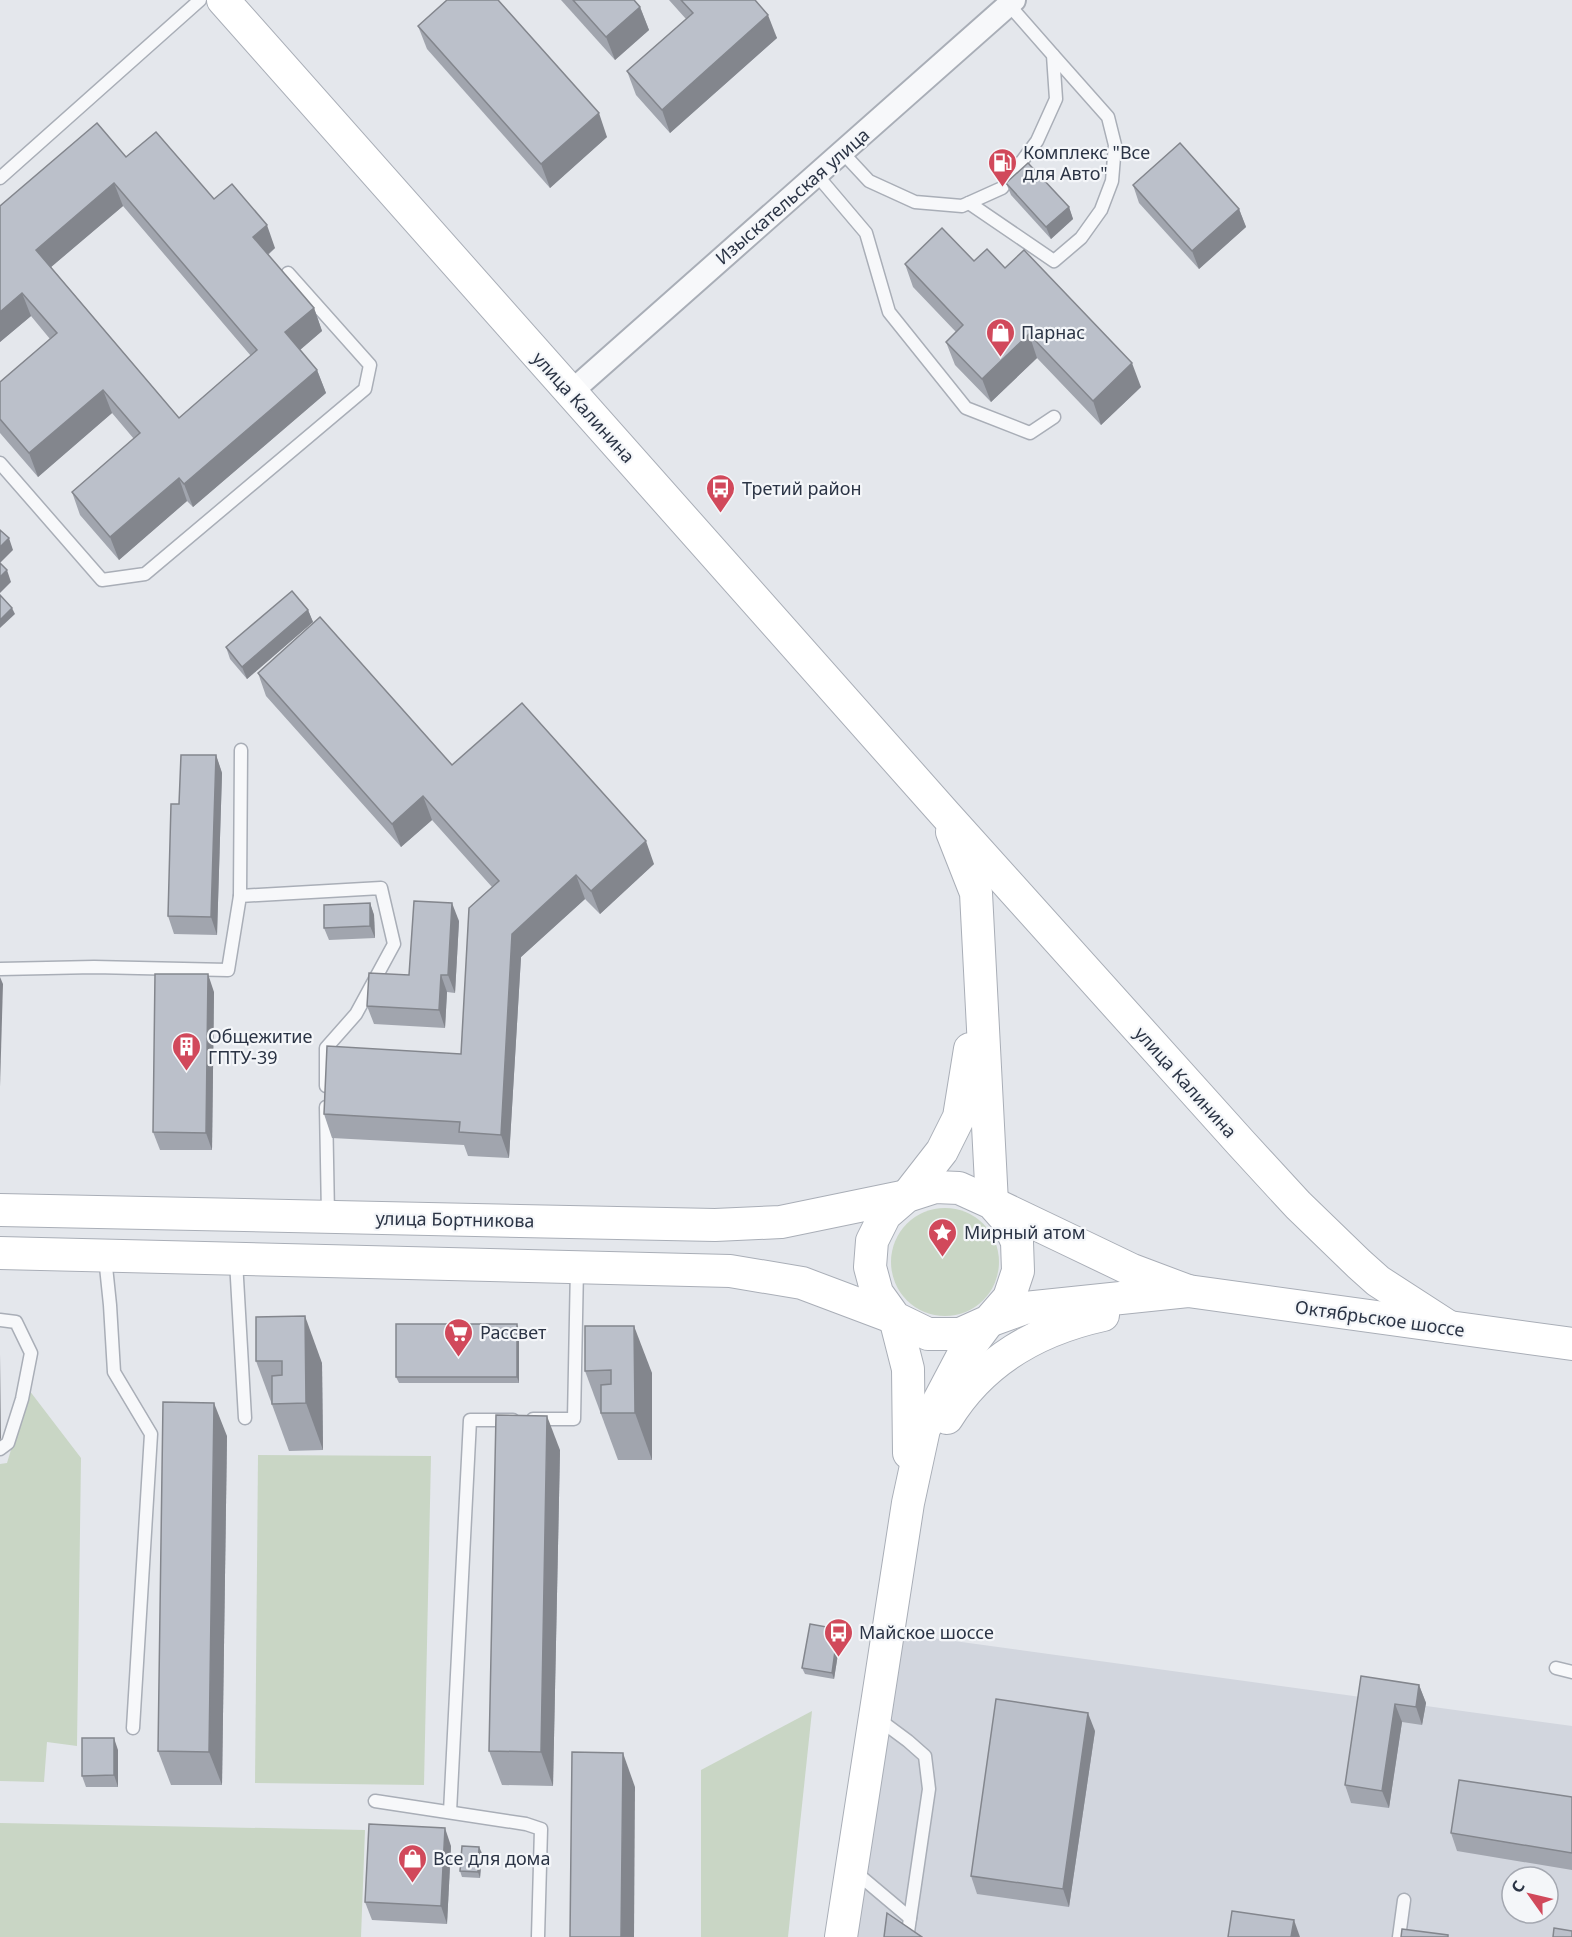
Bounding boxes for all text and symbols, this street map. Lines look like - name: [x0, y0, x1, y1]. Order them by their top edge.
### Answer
- street label: Изыскательская улица: [710, 122, 874, 270]
- place label: Комплекс "Все для Авто": [1023, 140, 1150, 185]
- fuel station icon: Комплекс "Все для Авто": [986, 146, 1018, 188]
- shop icon: Парнас: [984, 316, 1016, 358]
- place label: Парнас: [1021, 320, 1085, 344]
- street label: улица Калинина: [528, 346, 640, 468]
- bus stop icon: Третий район: [705, 472, 737, 514]
- place label: Третий район: [742, 476, 861, 500]
- street label: улица Калинина: [1130, 1021, 1242, 1143]
- place label: Общежитие ГПТУ-39: [208, 1024, 313, 1069]
- building icon: Общежитие ГПТУ-39: [171, 1030, 203, 1072]
- street label: улица Бортникова: [375, 1206, 535, 1232]
- place icon: Мирный атом: [927, 1216, 959, 1258]
- place label: Мирный атом: [964, 1220, 1086, 1244]
- street label: Октябрьское шоссе: [1294, 1294, 1466, 1342]
- supermarket icon: Рассвет: [443, 1316, 475, 1358]
- place label: Рассвет: [480, 1320, 547, 1344]
- bus stop icon: Майское шоссе: [822, 1616, 854, 1658]
- place label: Майское шоссе: [859, 1620, 994, 1644]
- shop icon: Все для дома: [396, 1842, 428, 1884]
- place label: Все для дома: [433, 1846, 550, 1870]
- north arrow: [1500, 1865, 1560, 1925]
- text: С: [1506, 1876, 1530, 1897]

